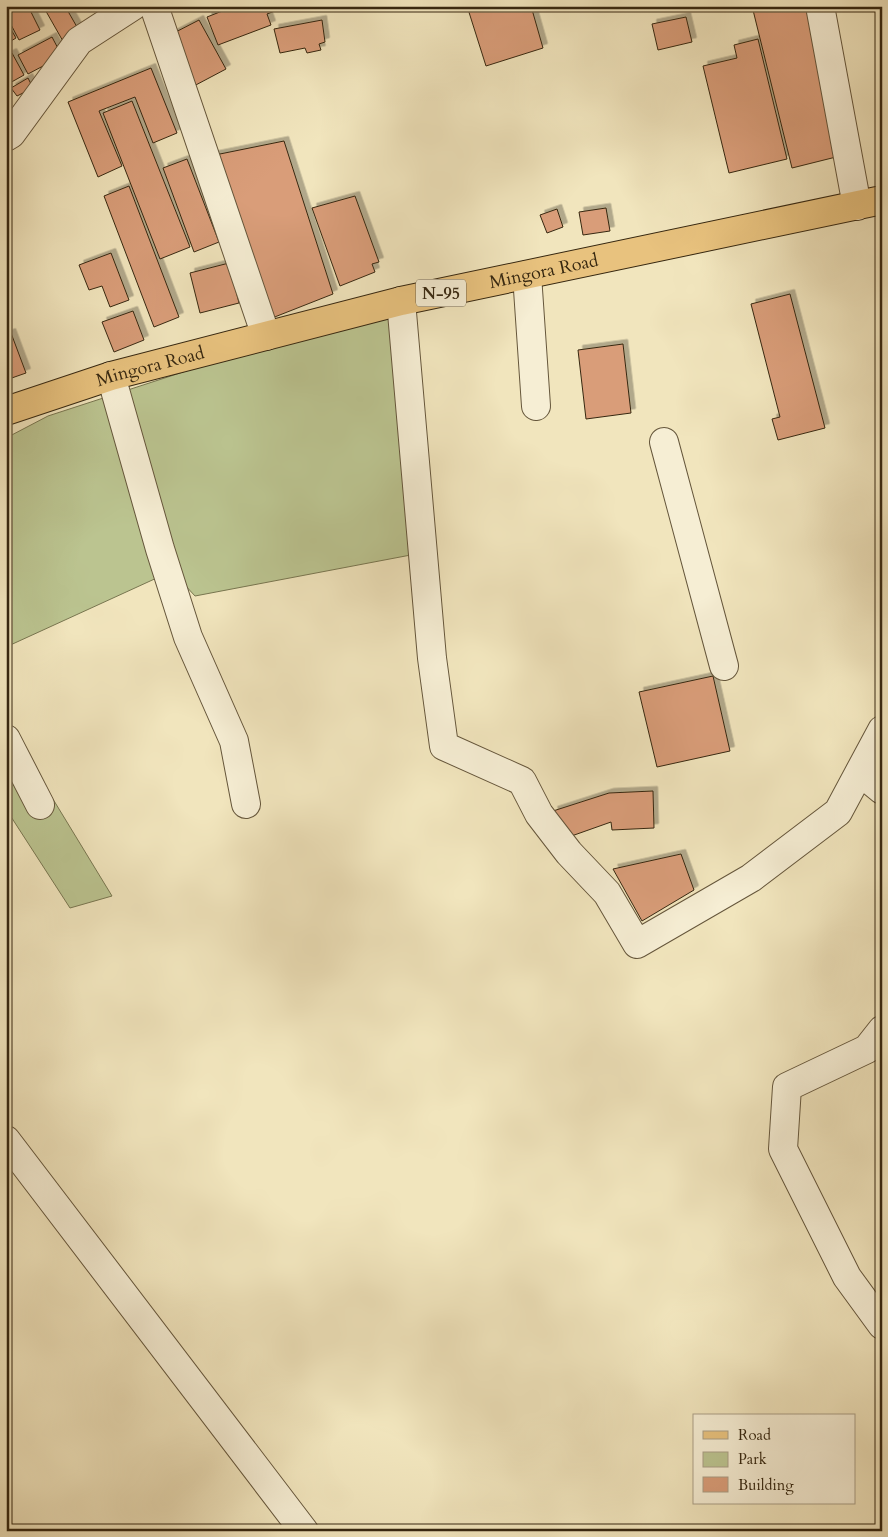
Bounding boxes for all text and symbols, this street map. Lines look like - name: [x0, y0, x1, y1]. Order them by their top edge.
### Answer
- street label: Mingora Road: [487, 248, 601, 295]
- road number: N-95: [416, 280, 466, 306]
- street label: Mingora Road: [93, 340, 207, 393]
- legend: [693, 1414, 856, 1504]
- text: Road: [738, 1425, 771, 1445]
- text: Park: [738, 1449, 767, 1469]
- text: Building: [738, 1475, 794, 1495]

